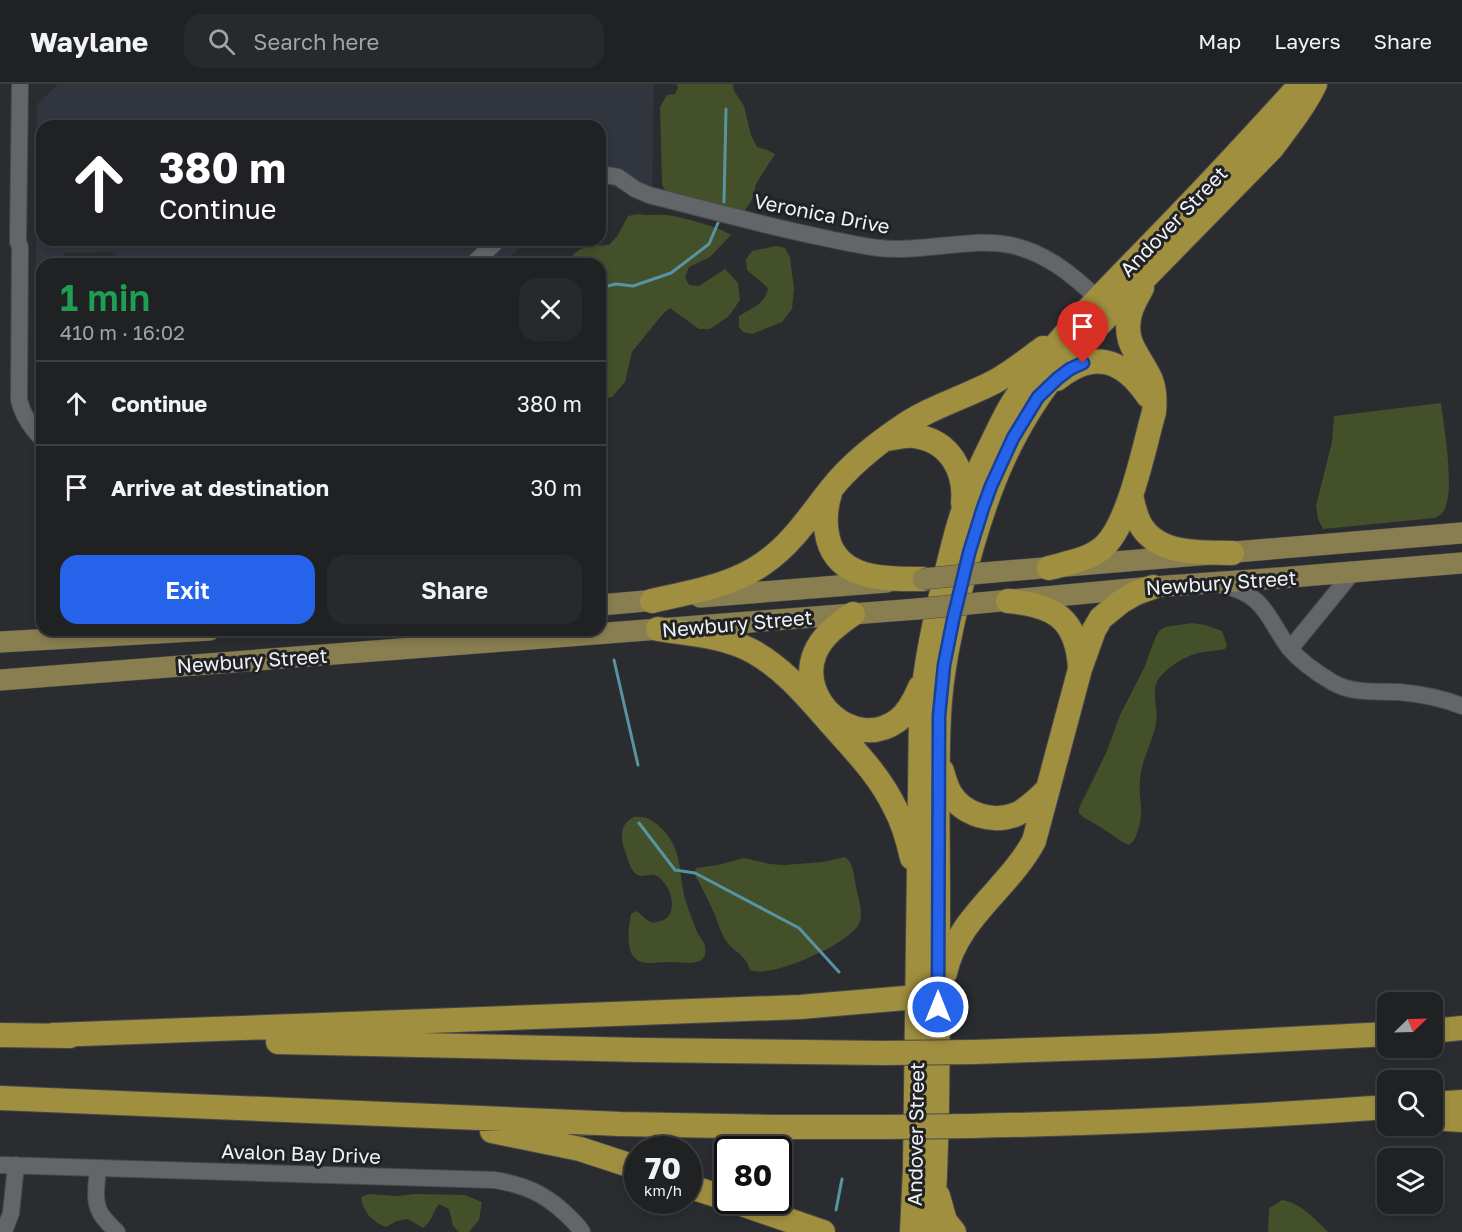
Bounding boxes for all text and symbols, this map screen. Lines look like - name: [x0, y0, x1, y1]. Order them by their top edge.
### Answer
- search box: [184, 14, 604, 68]
- text: Waylane: [30, 25, 148, 58]
- icon: search: [205, 25, 238, 58]
- text: Search here: [253, 28, 379, 55]
- text: Map: [1198, 28, 1241, 54]
- text: Layers: [1274, 28, 1341, 54]
- text: Share: [1374, 28, 1432, 54]
- text: 380 m: [159, 142, 286, 192]
- icon: ahead: [60, 144, 138, 222]
- street label: Andover Street: [1114, 161, 1232, 281]
- street label: Veronica Drive: [752, 188, 892, 238]
- text: Continue: [159, 193, 277, 225]
- text: 1 min: [60, 276, 150, 319]
- button: close: [519, 278, 582, 341]
- pin: [1057, 301, 1108, 363]
- icon: arrive: [1066, 310, 1099, 343]
- text: 410 m · 16:02: [60, 320, 185, 344]
- icon: ahead: [60, 387, 93, 420]
- text: Continue: [111, 390, 207, 417]
- text: 380 m: [517, 390, 582, 417]
- icon: arrive: [60, 471, 93, 504]
- text: Arrive at destination: [111, 474, 329, 501]
- text: 30 m: [531, 474, 582, 501]
- button: Exit: [60, 555, 315, 624]
- button: Share: [327, 555, 582, 624]
- street label: Newbury Street: [1145, 565, 1297, 599]
- street label: Newbury Street: [661, 604, 813, 642]
- street label: Newbury Street: [176, 643, 328, 677]
- position arrow: [906, 975, 970, 1039]
- north arrow: [1377, 992, 1443, 1058]
- map controls: [1377, 992, 1443, 1214]
- street label: Andover Street: [902, 1062, 928, 1206]
- button: search: [1377, 1070, 1443, 1136]
- speed limit sign: 80: [714, 1136, 792, 1214]
- street label: Avalon Bay Drive: [221, 1138, 381, 1168]
- button: layers: [1377, 1148, 1443, 1214]
- text: 70: [645, 1150, 681, 1186]
- text: km/h: [644, 1181, 682, 1199]

